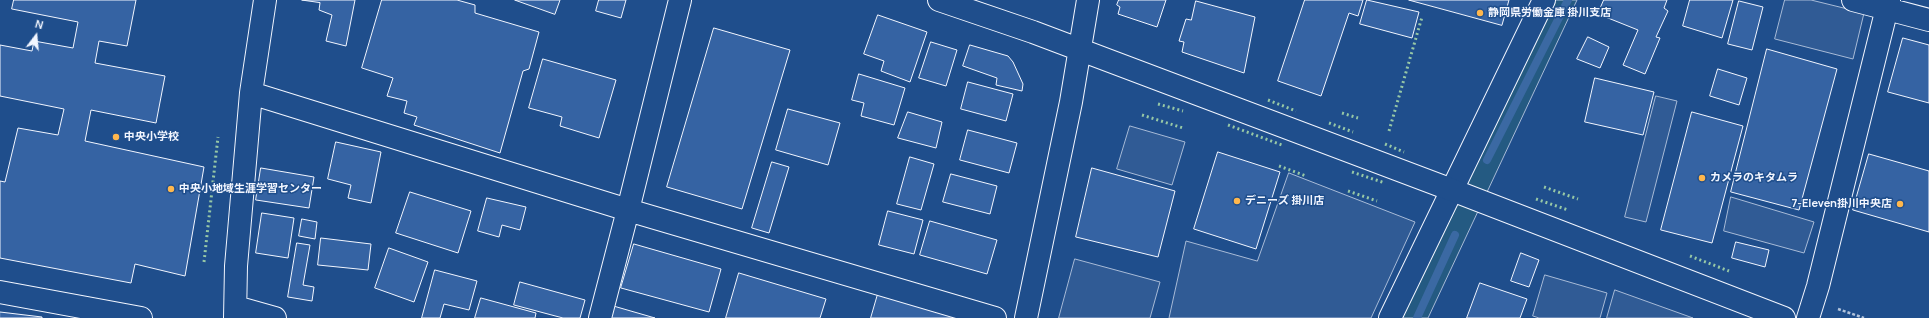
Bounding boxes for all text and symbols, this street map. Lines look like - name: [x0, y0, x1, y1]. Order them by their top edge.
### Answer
- place label: 静岡県労働金庫 掛川支店: [1488, 6, 1611, 20]
- marker: 静岡県労働金庫 掛川支店: [1475, 8, 1485, 18]
- north arrow: [16, 16, 56, 56]
- text: N: [34, 16, 45, 32]
- place label: 中央小学校: [124, 130, 179, 144]
- marker: 中央小学校: [111, 132, 121, 142]
- place label: カメラのキタムラ: [1710, 171, 1798, 185]
- marker: カメラのキタムラ: [1697, 173, 1707, 183]
- place label: 中央小地域生涯学習センター: [179, 182, 322, 196]
- marker: 中央小地域生涯学習センター: [166, 184, 176, 194]
- place label: デニーズ 掛川店: [1245, 194, 1324, 208]
- marker: デニーズ 掛川店: [1232, 196, 1242, 206]
- place label: 7-Eleven掛川中央店: [1791, 197, 1892, 211]
- marker: 7-Eleven掛川中央店: [1895, 199, 1905, 209]

